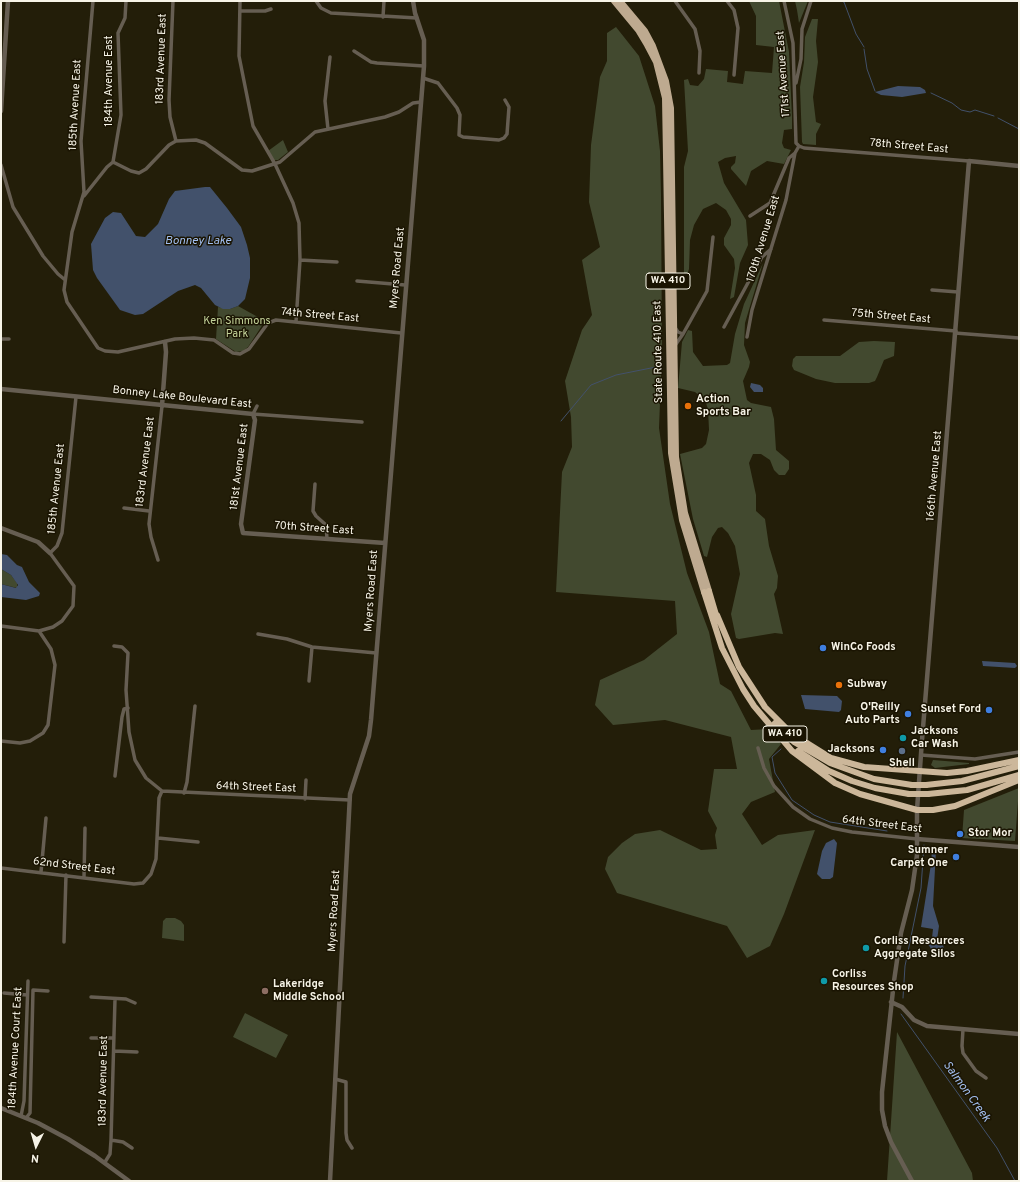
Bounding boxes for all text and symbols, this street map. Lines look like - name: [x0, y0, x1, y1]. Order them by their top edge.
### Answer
- street label: 183rd Avenue East: [154, 13, 170, 105]
- street label: 171st Avenue East: [774, 30, 794, 118]
- street label: 184th Avenue East: [103, 35, 117, 127]
- street label: 185th Avenue East: [67, 59, 85, 151]
- street label: 78th Street East: [869, 137, 949, 157]
- street label: 170th Avenue East: [745, 194, 783, 284]
- street label: Myers Road East: [388, 227, 408, 309]
- water label: Bonney Lake: [165, 235, 231, 249]
- road number: WA 410: [646, 273, 690, 289]
- street label: State Route 410 East: [652, 301, 666, 403]
- street label: 74th Street East: [280, 306, 360, 326]
- street label: 75th Street East: [851, 307, 931, 327]
- park label: Ken Simmons Park: [203, 315, 271, 341]
- street label: Bonney Lake Boulevard East: [112, 384, 252, 412]
- place label: Action Sports Bar: [696, 393, 751, 419]
- marker: Action Sports Bar: [683, 401, 693, 411]
- street label: 183rd Avenue East: [134, 416, 158, 508]
- street label: 181st Avenue East: [228, 423, 252, 511]
- street label: 166th Avenue East: [924, 430, 946, 522]
- street label: 185th Avenue East: [46, 443, 68, 535]
- street label: 70th Street East: [274, 520, 354, 538]
- street label: Myers Road East: [363, 550, 381, 632]
- place label: WinCo Foods: [831, 641, 896, 655]
- marker: WinCo Foods: [818, 643, 828, 653]
- place label: Subway: [847, 678, 887, 692]
- marker: Subway: [834, 680, 844, 690]
- place label: O'Reilly Auto Parts: [845, 701, 900, 727]
- place label: Sunset Ford: [920, 703, 981, 717]
- marker: Sunset Ford: [984, 705, 994, 715]
- marker: O'Reilly Auto Parts: [903, 709, 913, 719]
- place label: Jacksons Car Wash: [911, 725, 959, 751]
- road number: WA 410: [763, 726, 807, 742]
- marker: Jacksons Car Wash: [898, 733, 908, 743]
- place label: Jacksons: [827, 743, 875, 757]
- marker: Jacksons: [878, 745, 888, 755]
- marker: Shell: [897, 746, 907, 756]
- place label: Shell: [889, 757, 915, 771]
- street label: 64th Street East: [216, 780, 296, 796]
- street label: 64th Street East: [841, 814, 923, 836]
- place label: Stor Mor: [968, 827, 1012, 841]
- marker: Stor Mor: [955, 829, 965, 839]
- place label: Sumner Carpet One: [890, 844, 948, 870]
- marker: Sumner Carpet One: [951, 852, 961, 862]
- street label: 62nd Street East: [32, 855, 116, 879]
- street label: Myers Road East: [326, 870, 344, 952]
- place label: Corliss Resources Aggregate Silos: [874, 935, 965, 961]
- marker: Corliss Resources Aggregate Silos: [861, 943, 871, 953]
- place label: Corliss Resources Shop: [832, 968, 914, 994]
- marker: Corliss Resources Shop: [819, 976, 829, 986]
- place label: Lakeridge Middle School: [273, 978, 345, 1004]
- marker: Lakeridge Middle School: [260, 986, 270, 996]
- street label: 184th Avenue Court East: [6, 987, 26, 1109]
- street label: 183rd Avenue East: [97, 1035, 111, 1127]
- water label: Salmon Creek: [939, 1059, 993, 1125]
- north arrow: [16, 1126, 56, 1166]
- text: N: [30, 1151, 40, 1165]

